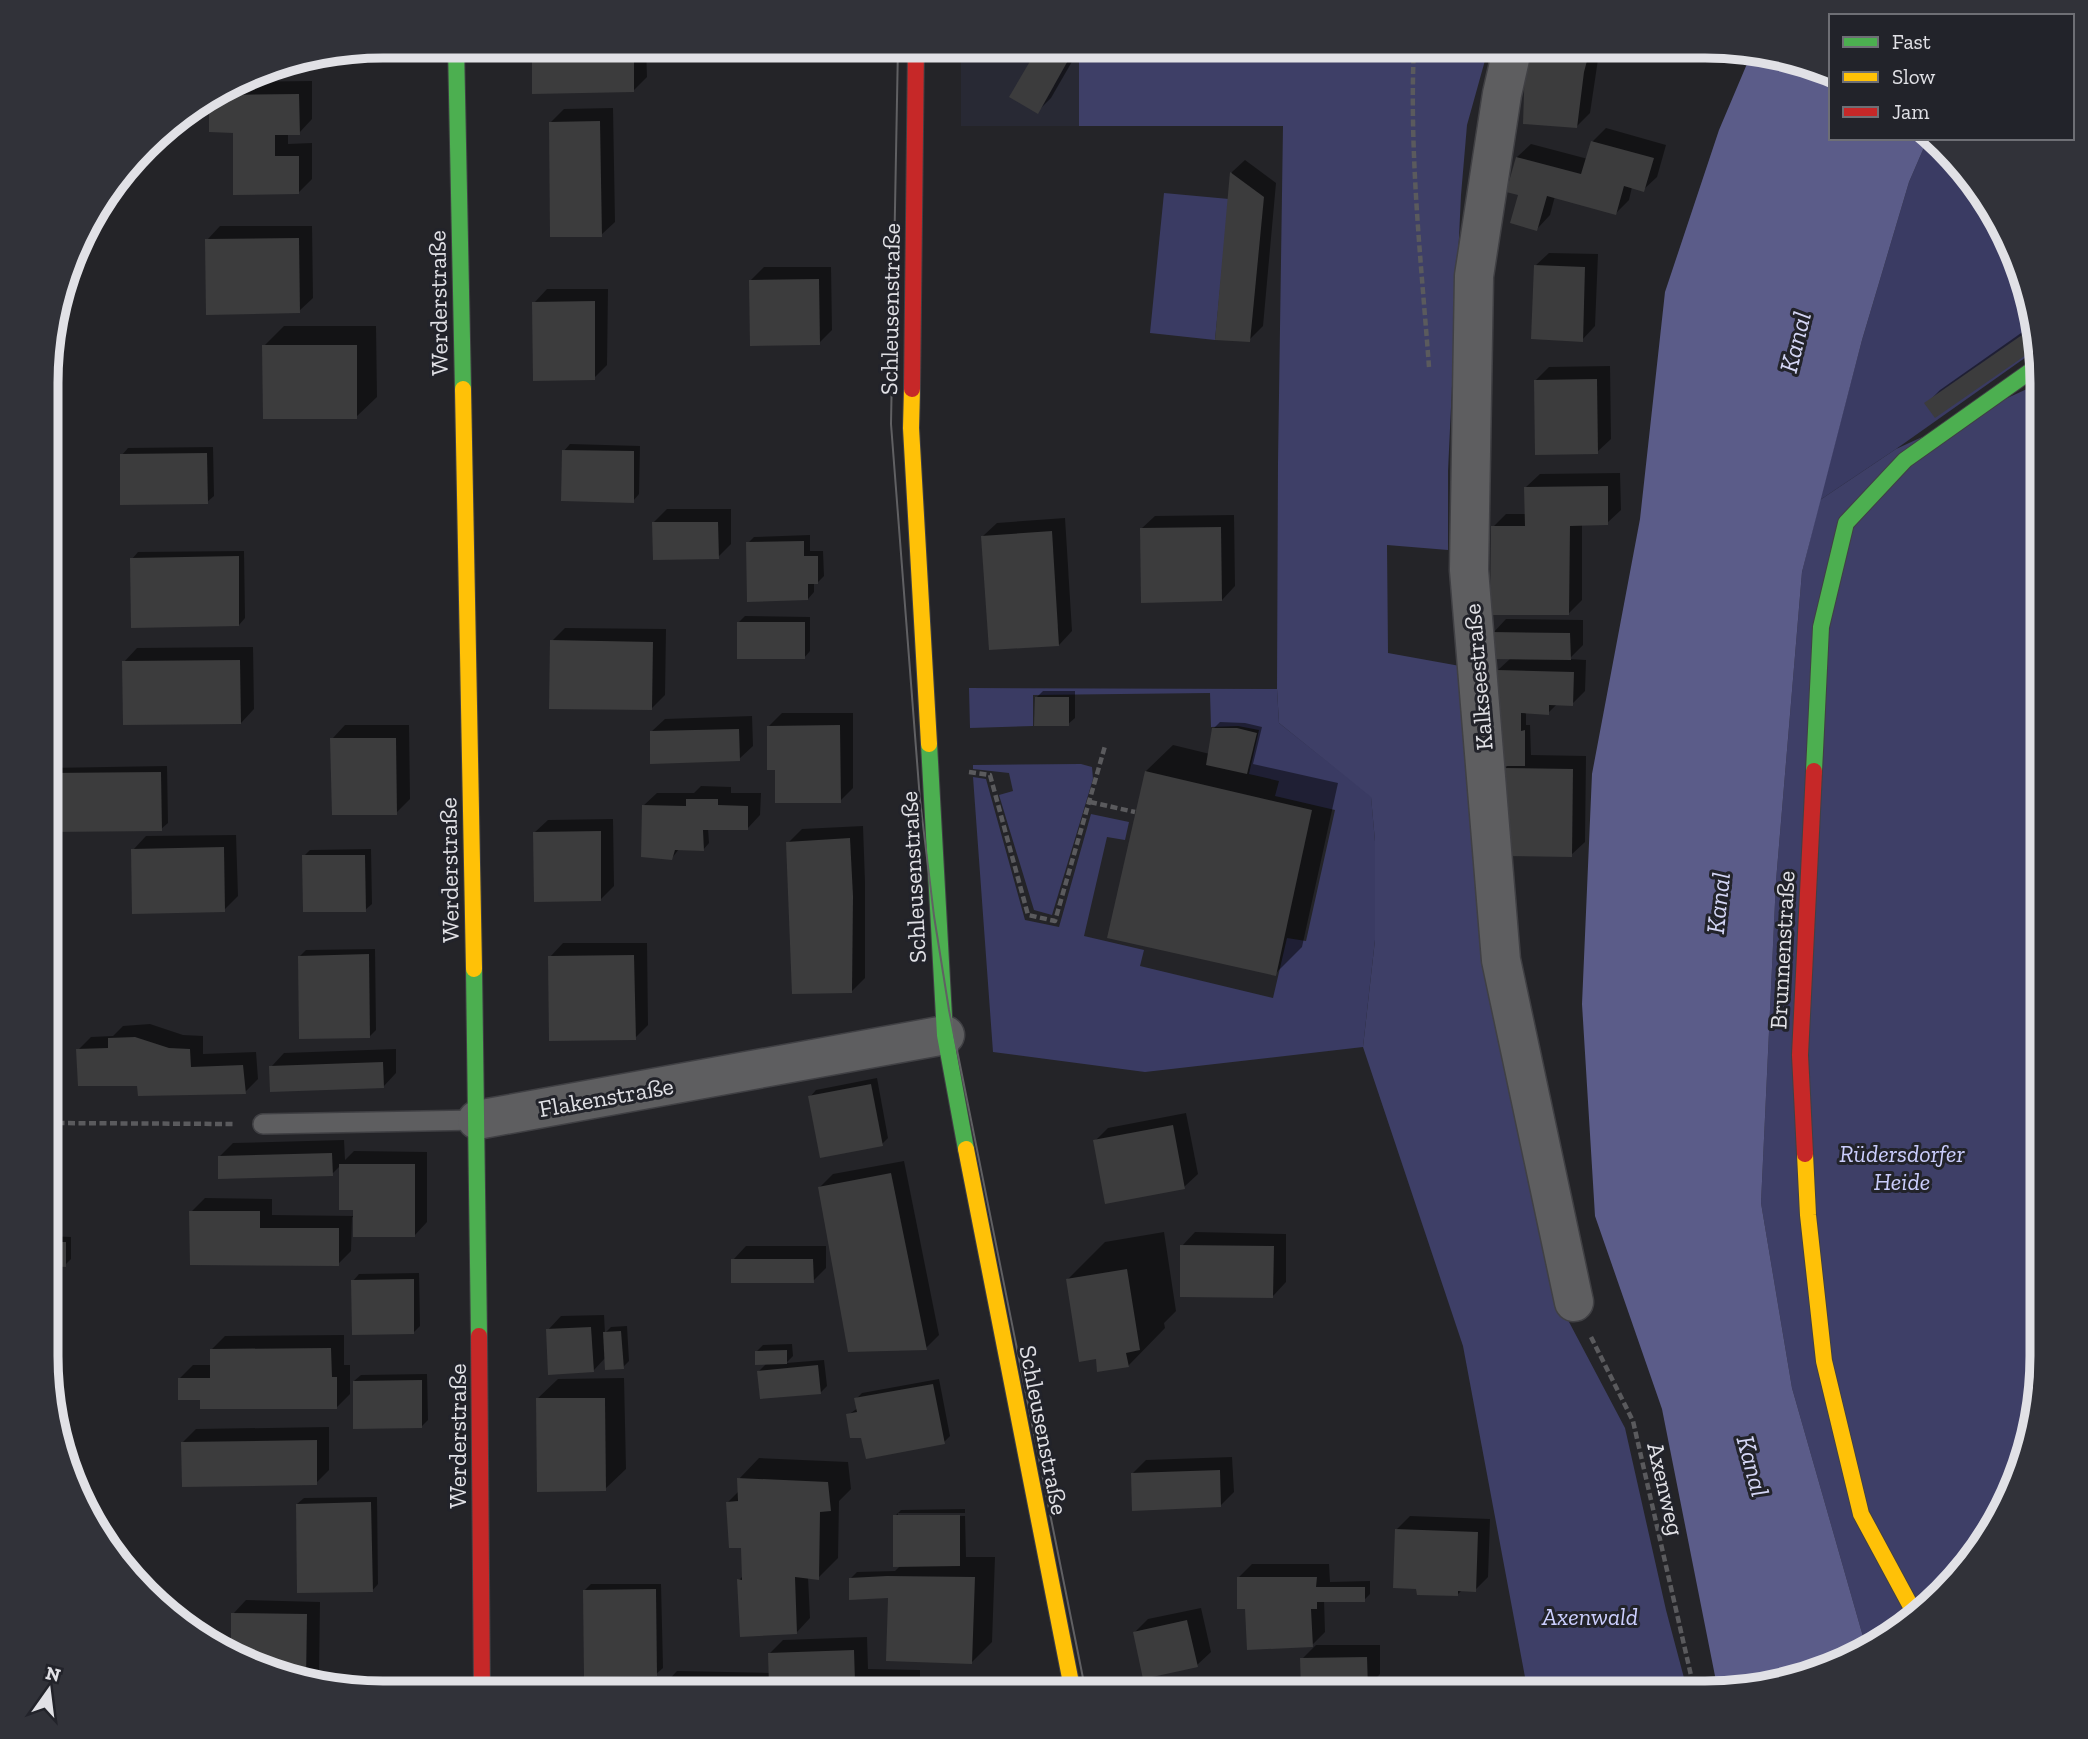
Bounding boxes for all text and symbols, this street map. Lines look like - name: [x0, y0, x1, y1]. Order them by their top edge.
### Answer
- legend: [1829, 14, 2074, 140]
- text: Fast: [1892, 29, 1931, 54]
- text: Slow: [1892, 64, 1935, 89]
- text: Jam: [1892, 99, 1929, 124]
- street label: Schleusenstraße: [874, 223, 906, 395]
- street label: Werderstraße: [422, 230, 454, 376]
- water label: Kanal: [1772, 308, 1818, 376]
- street label: Kalkseestraße: [1457, 603, 1499, 751]
- street label: Schleusenstraße: [894, 790, 932, 964]
- street label: Werderstraße: [433, 797, 465, 943]
- street label: Brunnenstraße: [1763, 870, 1801, 1030]
- water label: Kanal: [1699, 871, 1737, 935]
- street label: Flakenstraße: [536, 1071, 676, 1123]
- park label: Rüdersdorfer Heide: [1839, 1139, 1966, 1196]
- street label: Schleusenstraße: [1013, 1343, 1075, 1517]
- street label: Werderstraße: [443, 1363, 472, 1509]
- water label: Kanal: [1730, 1432, 1776, 1500]
- street label: Axenweg: [1641, 1440, 1691, 1538]
- park label: Axenwald: [1541, 1602, 1638, 1631]
- north arrow: [14, 1655, 84, 1725]
- text: N: [43, 1661, 63, 1687]

